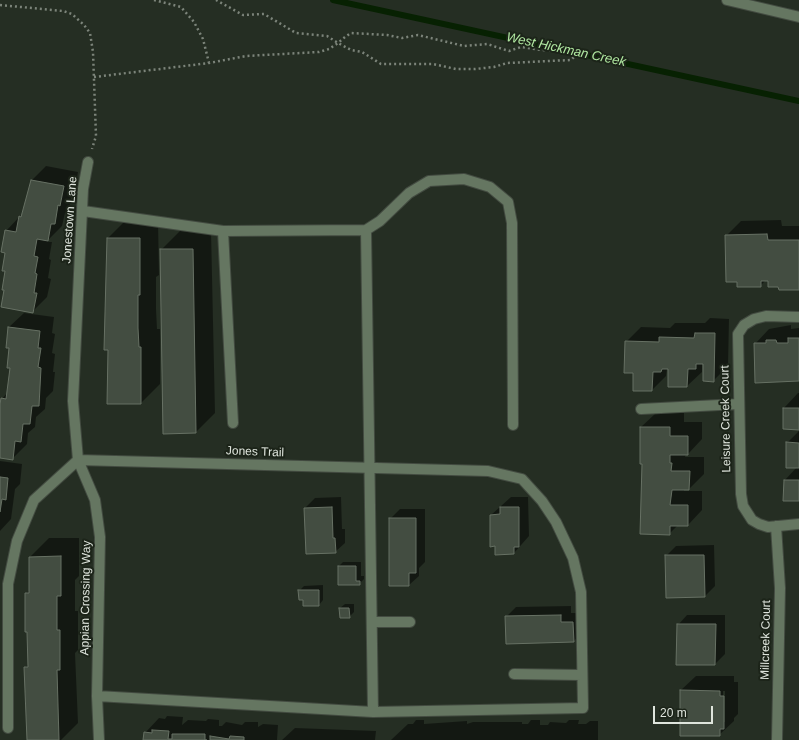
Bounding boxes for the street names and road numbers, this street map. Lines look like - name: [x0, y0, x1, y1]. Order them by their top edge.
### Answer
- street label: Jonestown Lane: [60, 176, 80, 264]
- street label: Leisure Creek Court: [718, 365, 734, 473]
- street label: Jones Trail: [226, 444, 284, 460]
- street label: Appian Crossing Way: [78, 540, 94, 656]
- street label: Millcreek Court: [758, 600, 774, 680]

